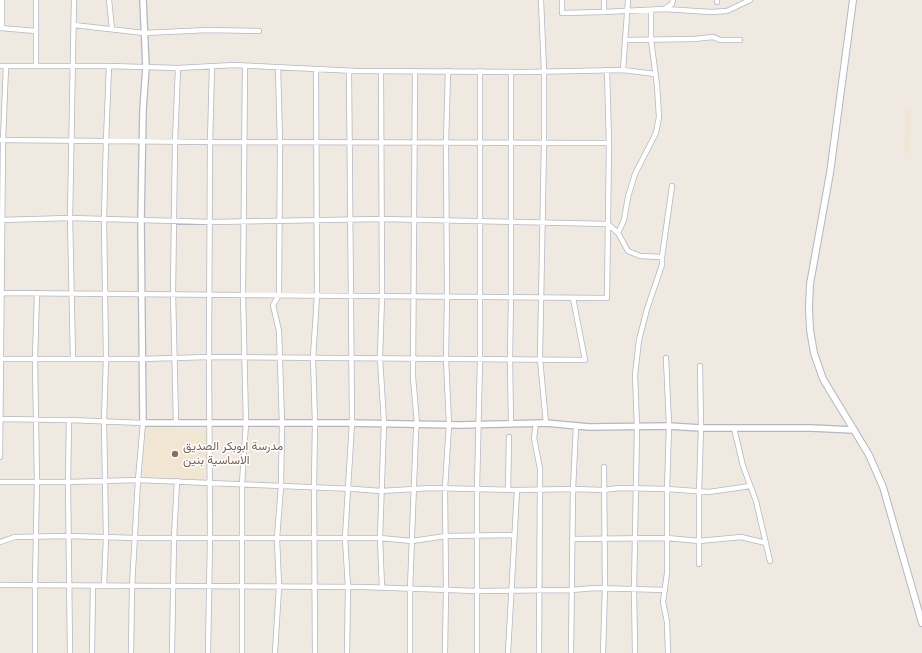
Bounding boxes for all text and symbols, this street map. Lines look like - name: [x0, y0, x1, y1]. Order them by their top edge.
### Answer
- place label: مدرسة ابوبكر الصديق الاساسية بنين: [183, 440, 283, 468]
- marker: مدرسة ابوبكر الصديق الاساسية بنين: [170, 449, 180, 459]

